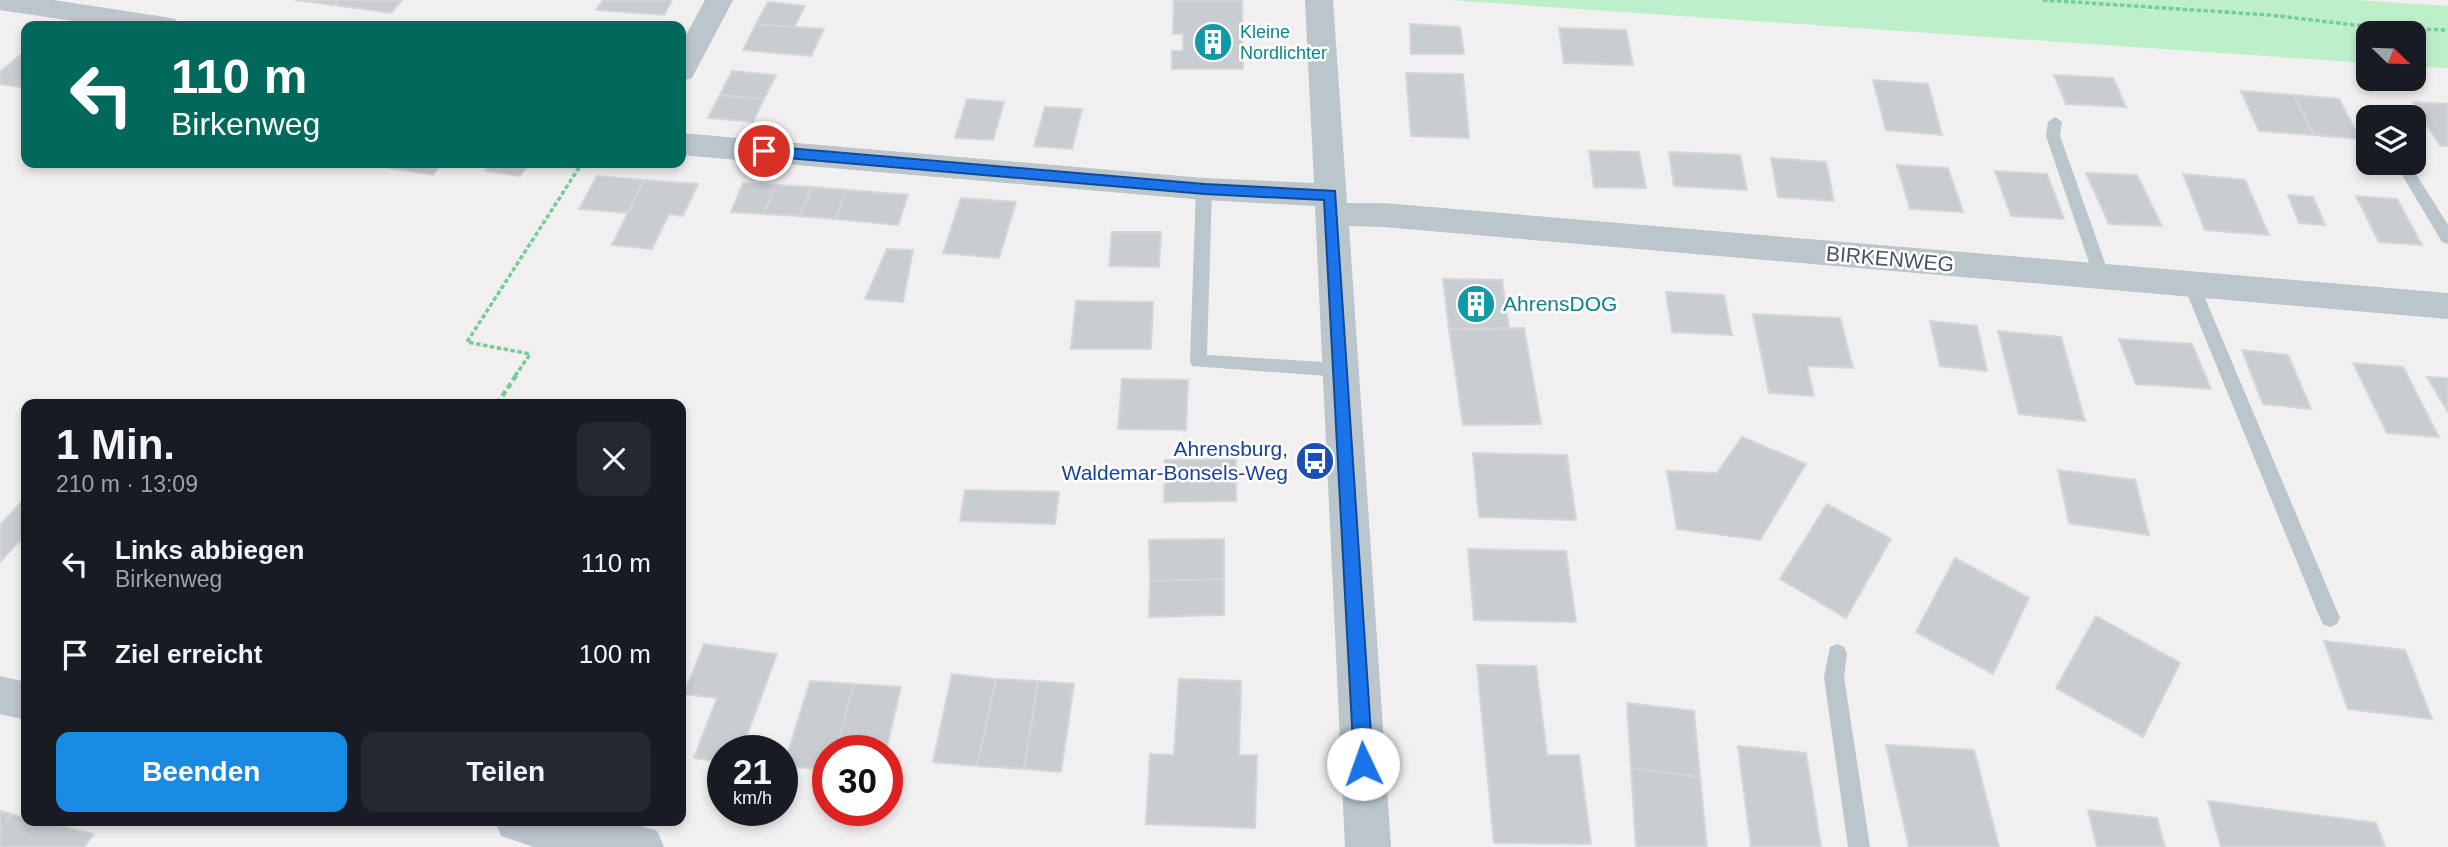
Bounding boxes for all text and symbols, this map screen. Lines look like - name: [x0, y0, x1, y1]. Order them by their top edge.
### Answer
- building icon: Kleine Nordlichter: [1192, 21, 1234, 63]
- north arrow: [2356, 21, 2426, 91]
- map controls: [2356, 21, 2426, 175]
- place label: Kleine Nordlichter: [1240, 22, 1327, 63]
- icon: left: [56, 49, 147, 140]
- text: 110 m: [171, 49, 307, 103]
- button: layers: [2356, 105, 2426, 175]
- text: Birkenweg: [171, 106, 320, 142]
- pin: [734, 121, 794, 181]
- icon: arrive: [745, 132, 783, 170]
- street label: BIRKENWEG: [1825, 241, 1955, 276]
- building icon: AhrensDOG: [1455, 283, 1497, 325]
- place label: AhrensDOG: [1503, 292, 1617, 315]
- text: 1 Min.: [56, 421, 175, 468]
- button: close: [577, 422, 651, 496]
- place label: Ahrensburg, Waldemar-Bonsels-Weg: [1062, 437, 1288, 484]
- bus stop icon: Ahrensburg, Waldemar-Bonsels-Weg: [1294, 440, 1336, 482]
- text: 210 m · 13:09: [56, 471, 198, 497]
- text: Links abbiegen: [115, 535, 304, 565]
- icon: left: [56, 545, 94, 583]
- text: 110 m: [581, 548, 651, 578]
- text: Birkenweg: [115, 566, 222, 592]
- icon: arrive: [56, 636, 94, 674]
- text: Ziel erreicht: [115, 639, 262, 669]
- text: 100 m: [579, 639, 651, 669]
- position arrow: [1326, 727, 1400, 801]
- button: Beenden: [56, 732, 347, 812]
- button: Teilen: [361, 732, 651, 812]
- speed limit sign: 30: [812, 735, 903, 826]
- text: 21: [733, 752, 772, 791]
- text: km/h: [733, 788, 772, 808]

